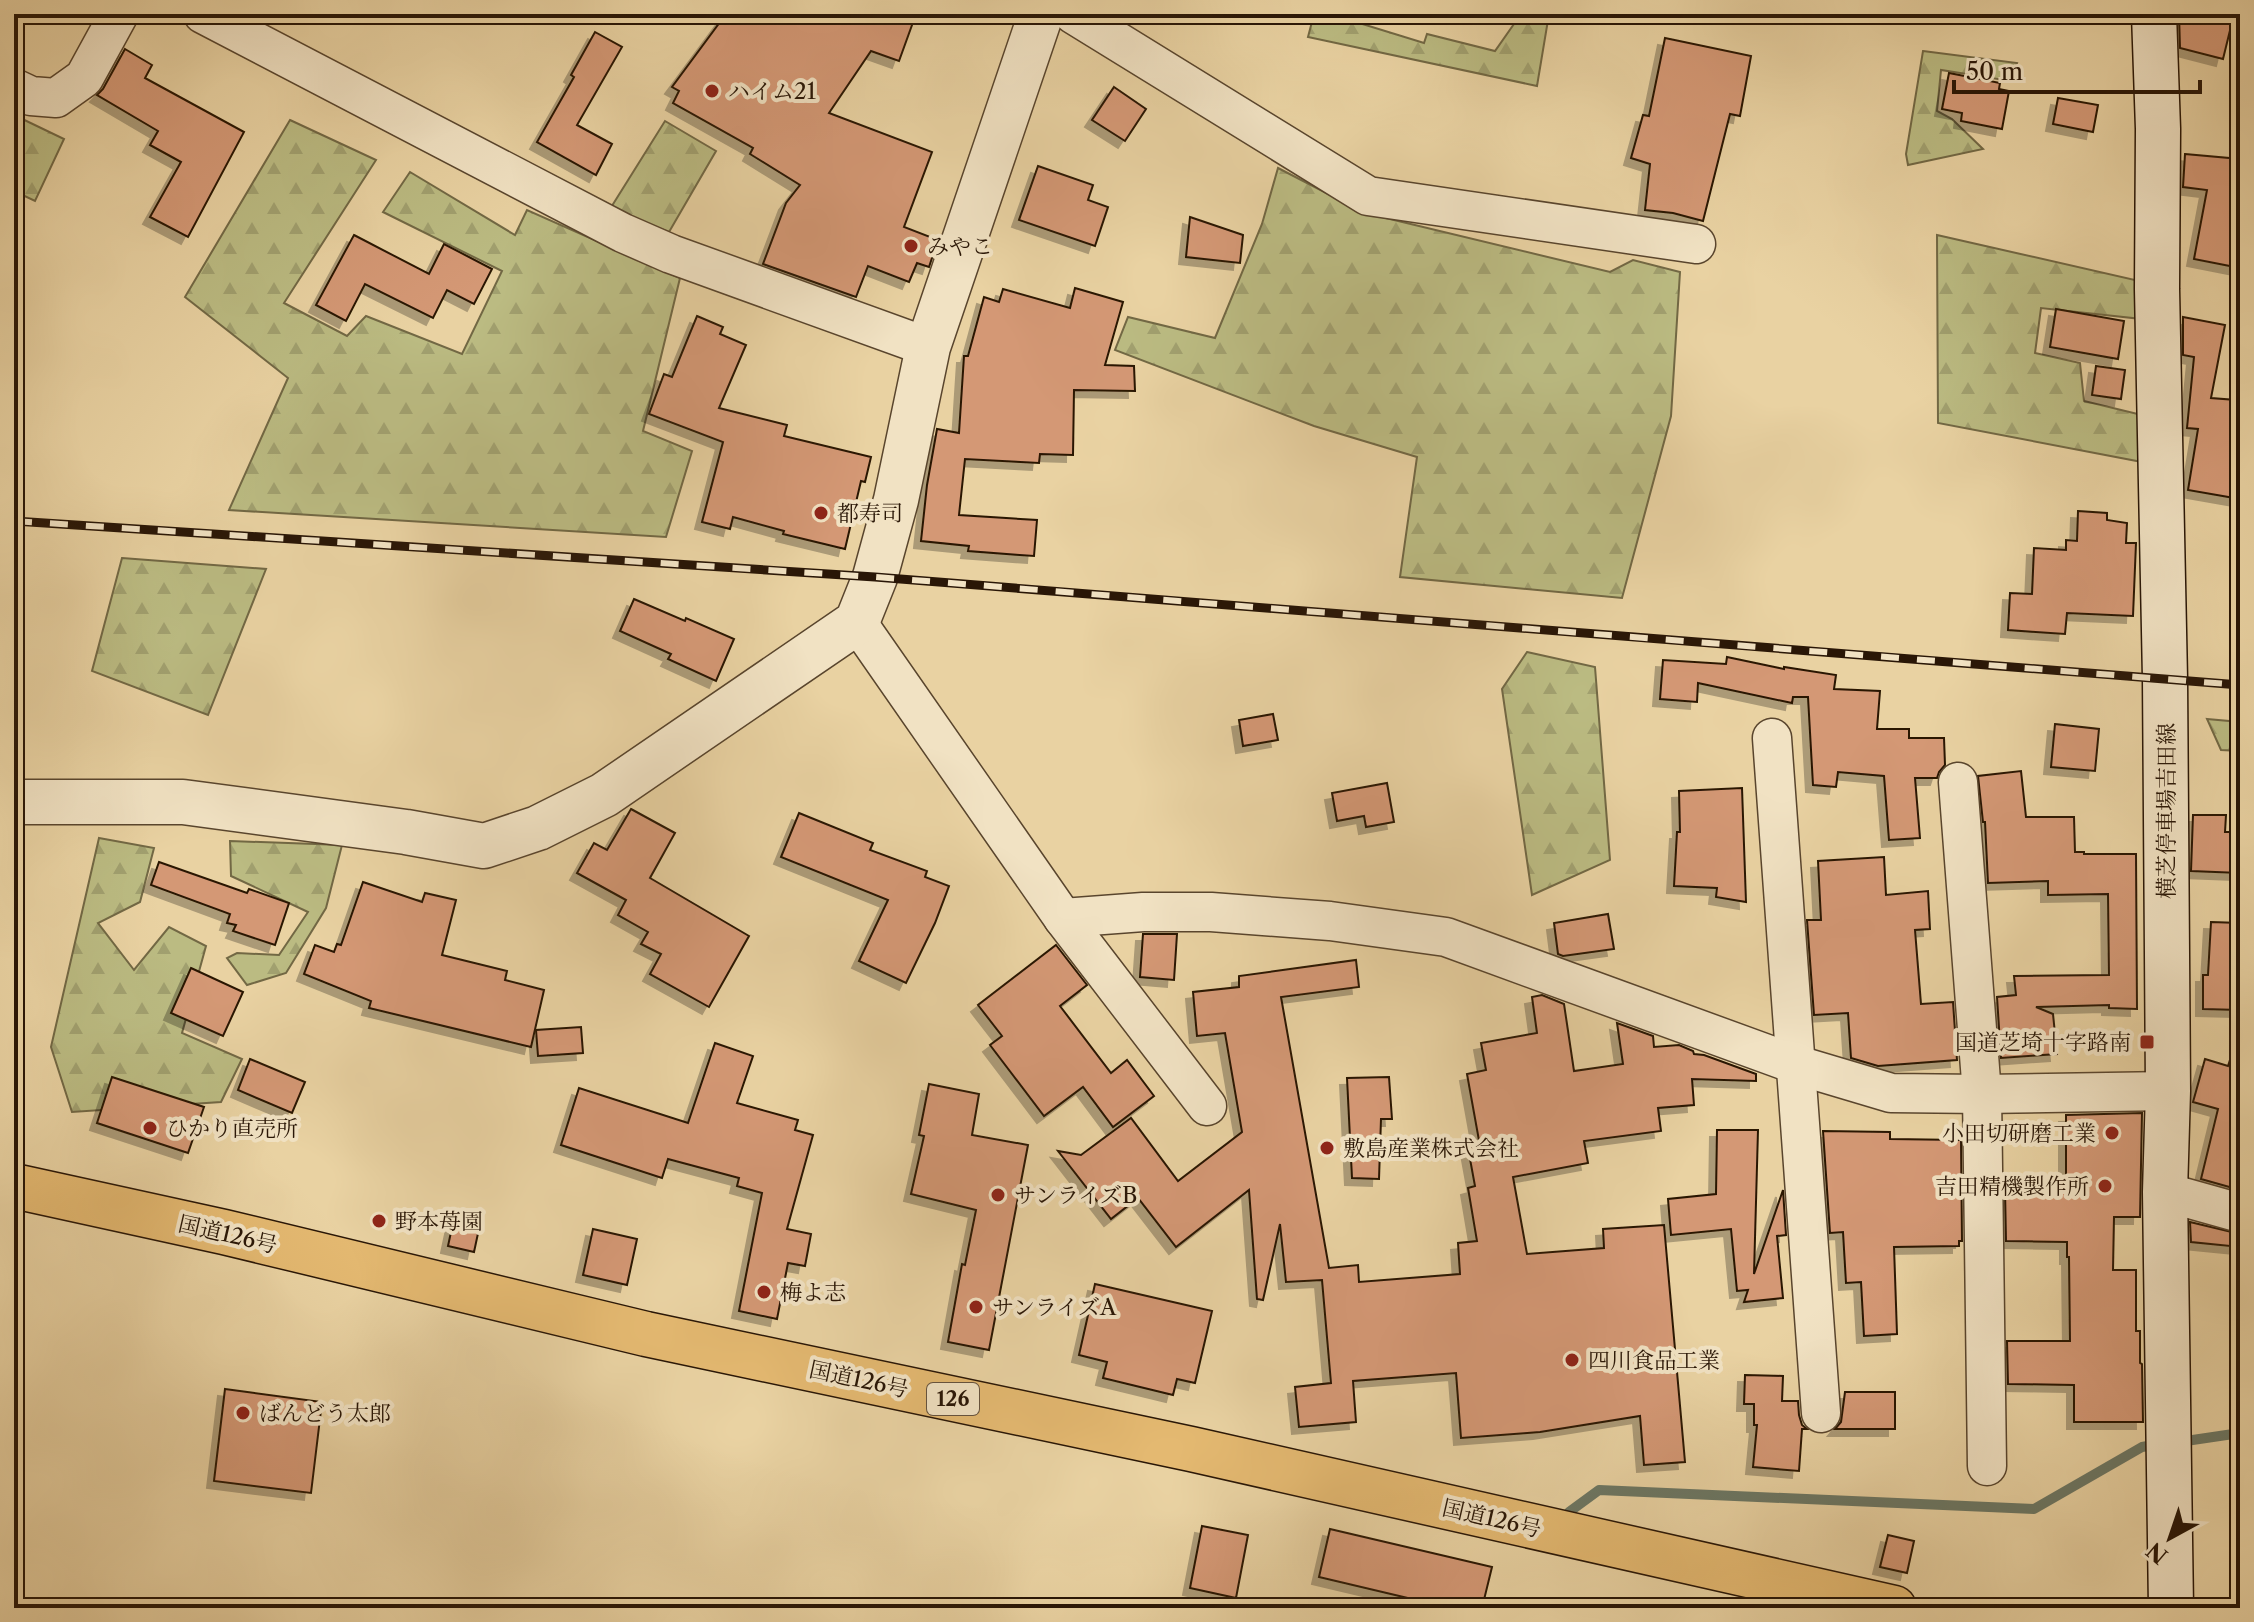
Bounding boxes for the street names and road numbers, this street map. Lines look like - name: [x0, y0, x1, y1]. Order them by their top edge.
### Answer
- street label: 横芝停車場吉田線: [2153, 723, 2180, 899]
- street label: 国道126号: [176, 1210, 280, 1259]
- street label: 国道126号: [807, 1356, 911, 1403]
- road number: 126: [927, 1383, 979, 1415]
- street label: 国道126号: [1440, 1494, 1544, 1543]

